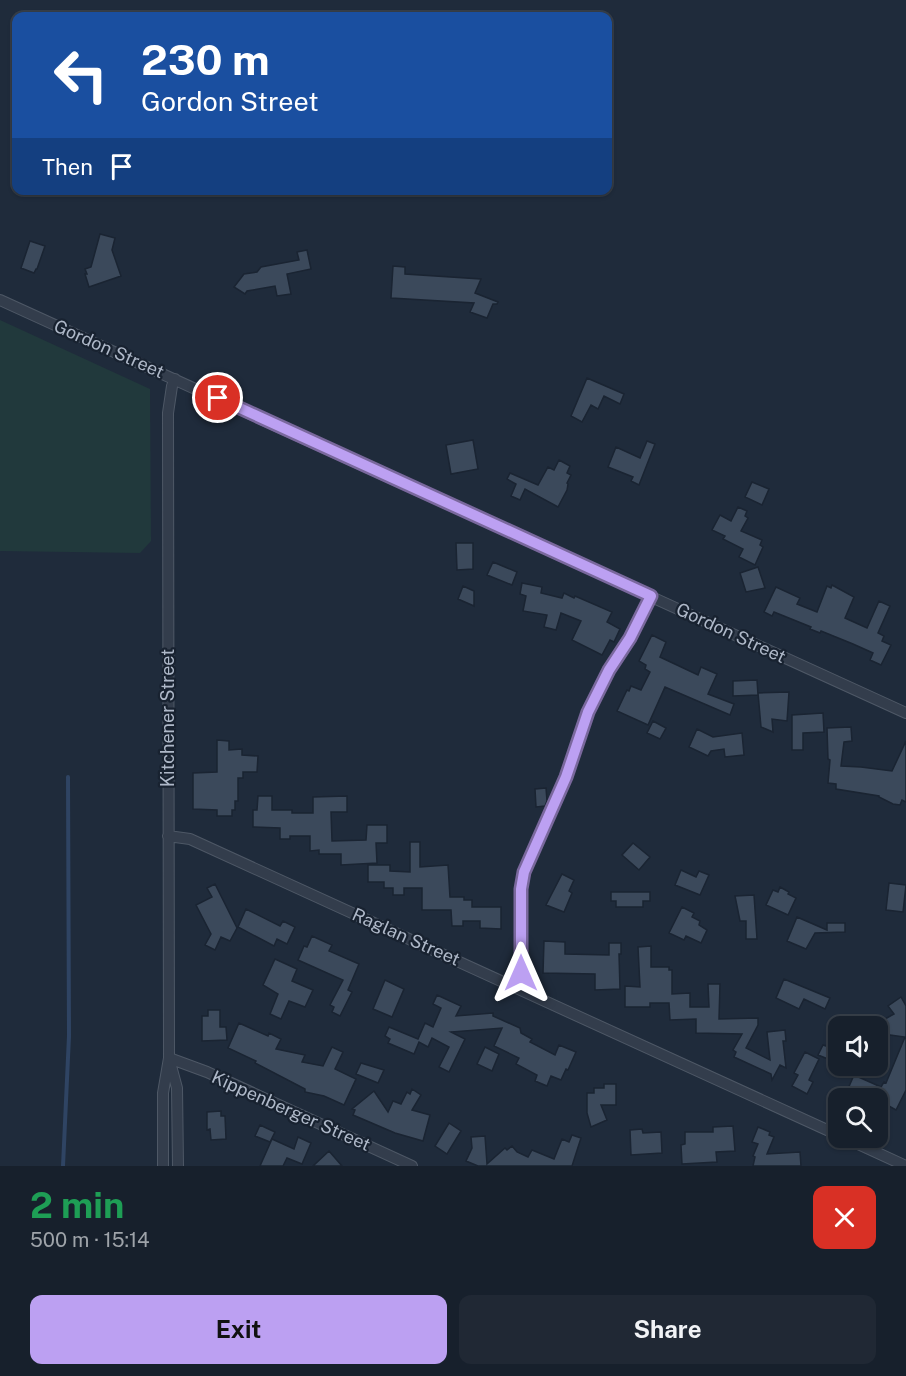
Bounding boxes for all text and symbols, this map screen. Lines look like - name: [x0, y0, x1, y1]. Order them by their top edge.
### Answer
- text: 230 m: [141, 35, 270, 84]
- icon: left: [42, 36, 120, 114]
- text: Gordon Street: [141, 85, 319, 117]
- icon: arrive: [105, 150, 138, 183]
- text: Then: [42, 154, 93, 180]
- street label: Gordon Street: [51, 315, 168, 382]
- pin: [192, 372, 243, 423]
- icon: arrive: [201, 381, 234, 414]
- street label: Gordon Street: [673, 598, 789, 667]
- street label: Kitchener Street: [157, 649, 178, 787]
- street label: Raglan Street: [349, 903, 463, 970]
- position arrow: [489, 941, 553, 1005]
- map controls: [828, 1016, 888, 1148]
- button: sound: [828, 1016, 888, 1076]
- street label: Kippenberger Street: [209, 1066, 374, 1155]
- button: search: [828, 1088, 888, 1148]
- text: 2 min: [30, 1184, 124, 1226]
- button: close: [813, 1186, 876, 1249]
- text: 500 m · 15:14: [30, 1228, 150, 1252]
- button: Exit: [30, 1295, 447, 1364]
- button: Share: [459, 1295, 876, 1364]

